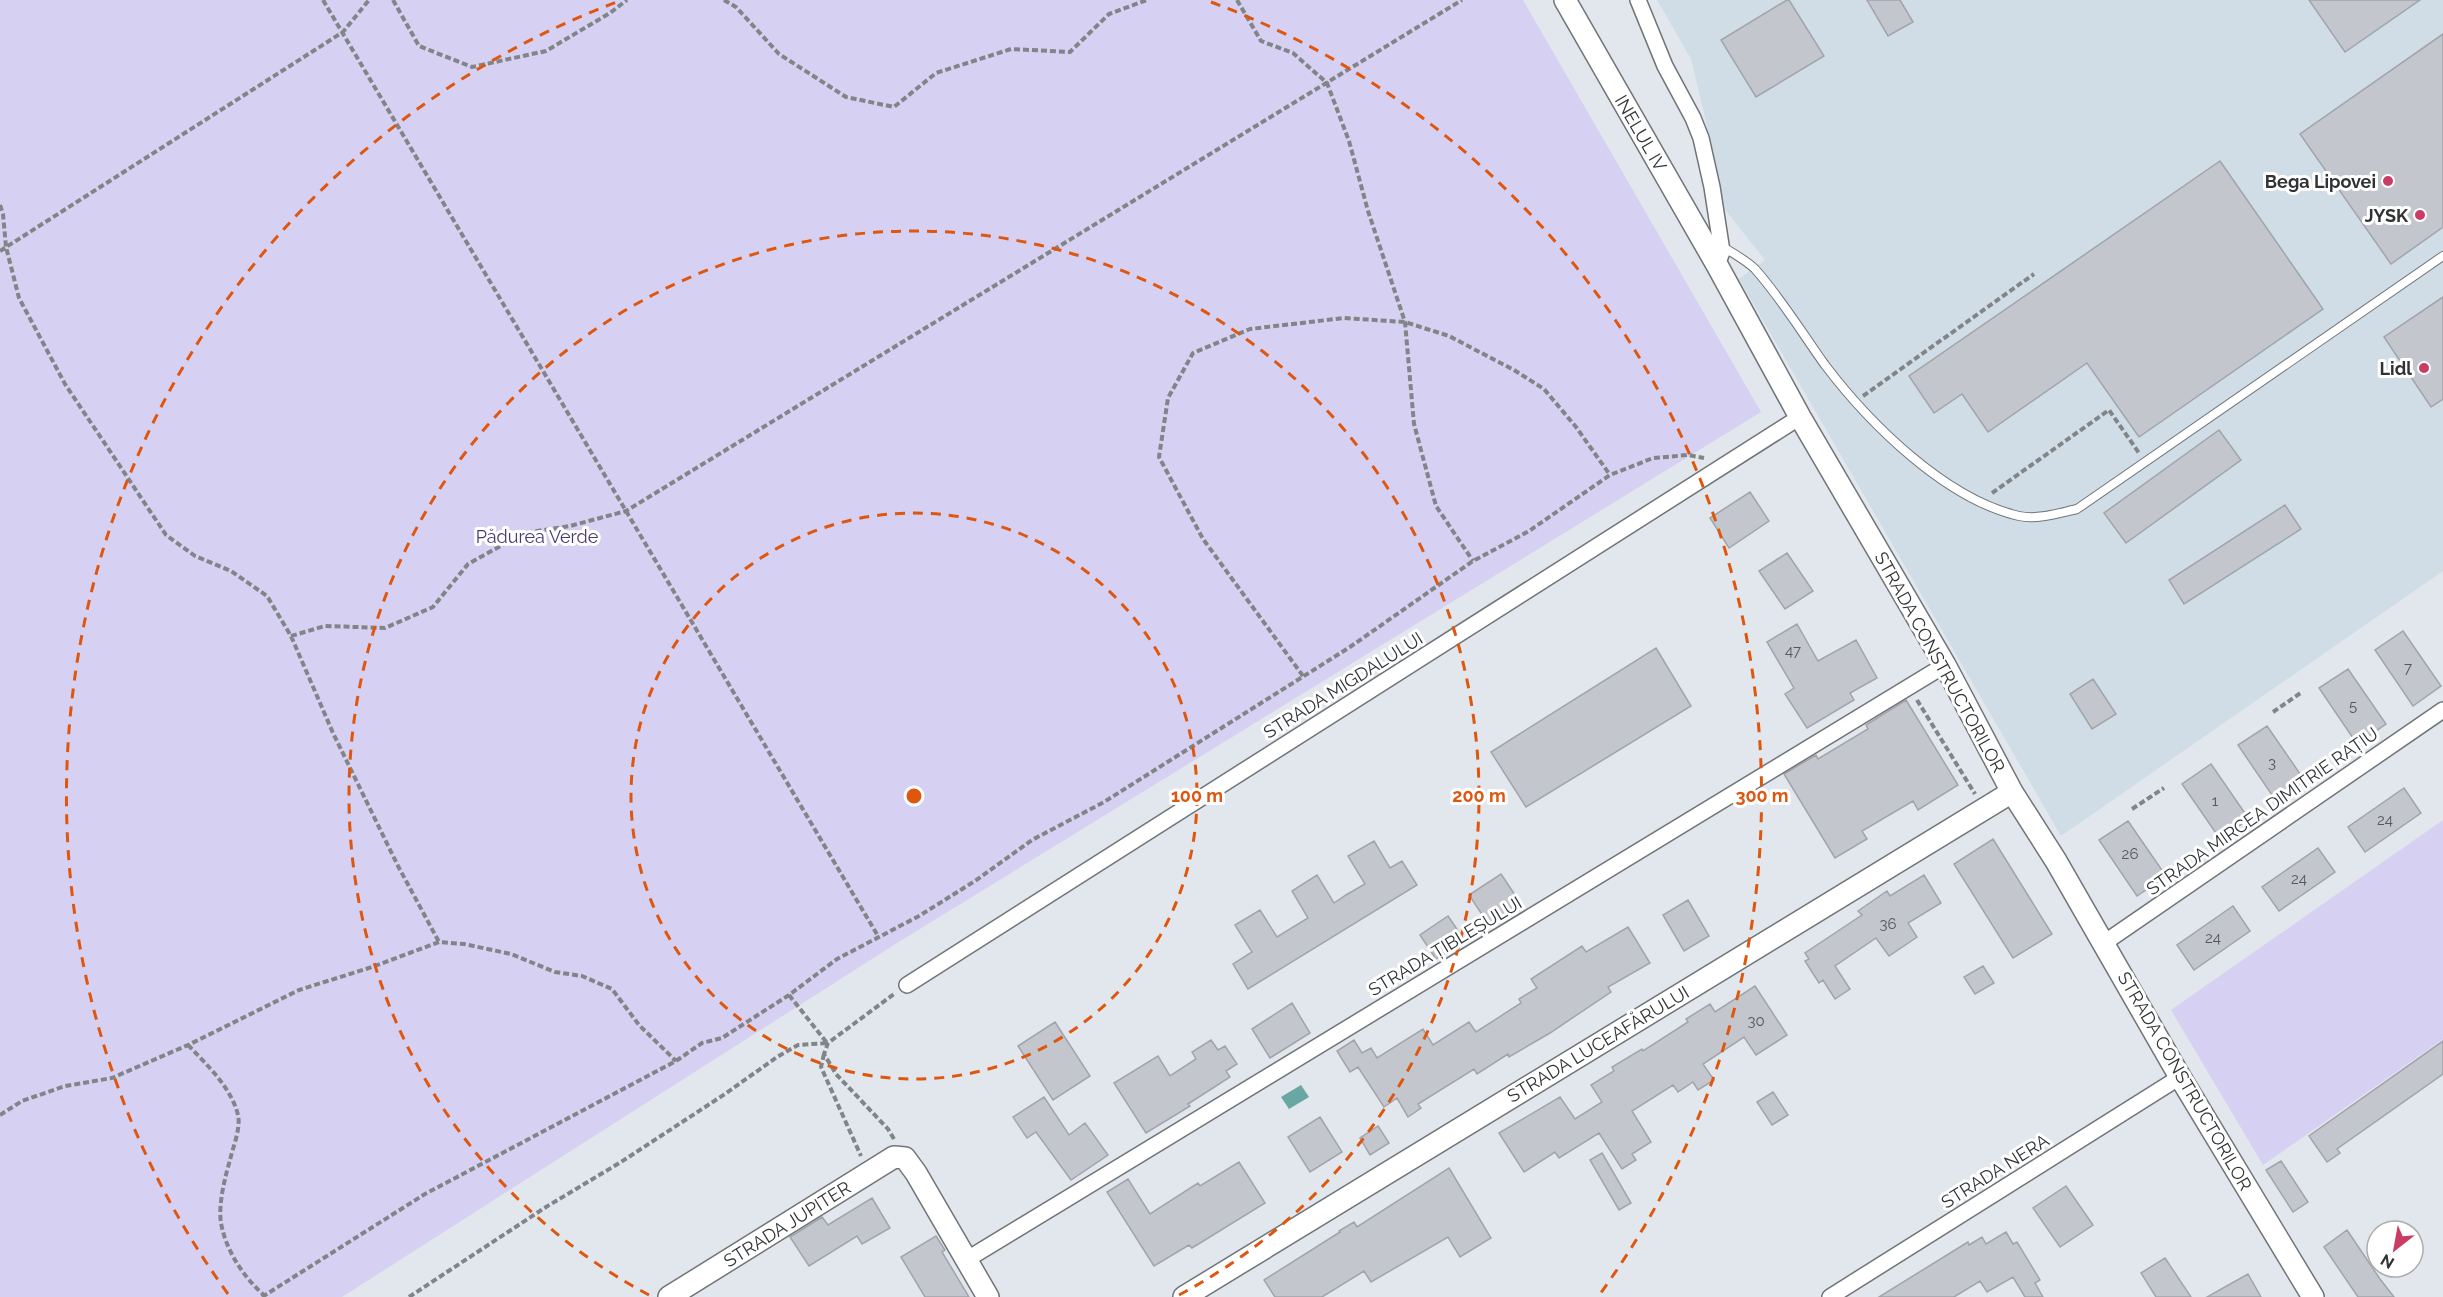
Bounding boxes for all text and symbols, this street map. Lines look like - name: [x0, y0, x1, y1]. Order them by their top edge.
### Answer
- street label: INELUL IV: [1611, 91, 1671, 175]
- place label: Bega Lipovei: [2265, 171, 2376, 192]
- marker: Bega Lipovei: [2381, 174, 2395, 188]
- place label: JYSK: [2365, 205, 2409, 226]
- marker: JYSK: [2413, 208, 2427, 222]
- place label: Lidl: [2380, 358, 2412, 379]
- marker: Lidl: [2417, 361, 2431, 375]
- park label: Pădurea Verde: [476, 526, 599, 547]
- street label: STRADA CONSTRUCTORILOR: [1870, 548, 2010, 776]
- street label: STRADA MIGDALULUI: [1260, 627, 1426, 743]
- house number: 47: [1785, 642, 1801, 660]
- house number: 7: [2404, 659, 2412, 677]
- house number: 5: [2349, 697, 2357, 715]
- street label: STRADA MIRCEA DIMITRIE RAȚIU: [2142, 723, 2382, 899]
- house number: 3: [2268, 754, 2276, 772]
- text: 100 m: [1171, 785, 1223, 806]
- text: 200 m: [1452, 785, 1506, 806]
- text: 300 m: [1735, 785, 1789, 806]
- centre of rings: [904, 786, 924, 806]
- house number: 1: [2212, 792, 2219, 810]
- house number: 24: [2377, 811, 2393, 829]
- house number: 26: [2122, 845, 2138, 863]
- house number: 24: [2291, 870, 2307, 888]
- street label: STRADA ȚIBLEȘULUI: [1365, 892, 1525, 1000]
- house number: 36: [1879, 915, 1897, 933]
- house number: 24: [2205, 929, 2221, 947]
- street label: STRADA CONSTRUCTORILOR: [2114, 968, 2256, 1194]
- street label: STRADA LUCEAFĂRULUI: [1503, 980, 1693, 1107]
- house number: 30: [1747, 1012, 1765, 1030]
- street label: STRADA NERA: [1937, 1129, 2053, 1213]
- street label: STRADA JUPITER: [720, 1176, 854, 1271]
- north arrow: [2365, 1219, 2425, 1279]
- text: N: [2377, 1250, 2398, 1273]

